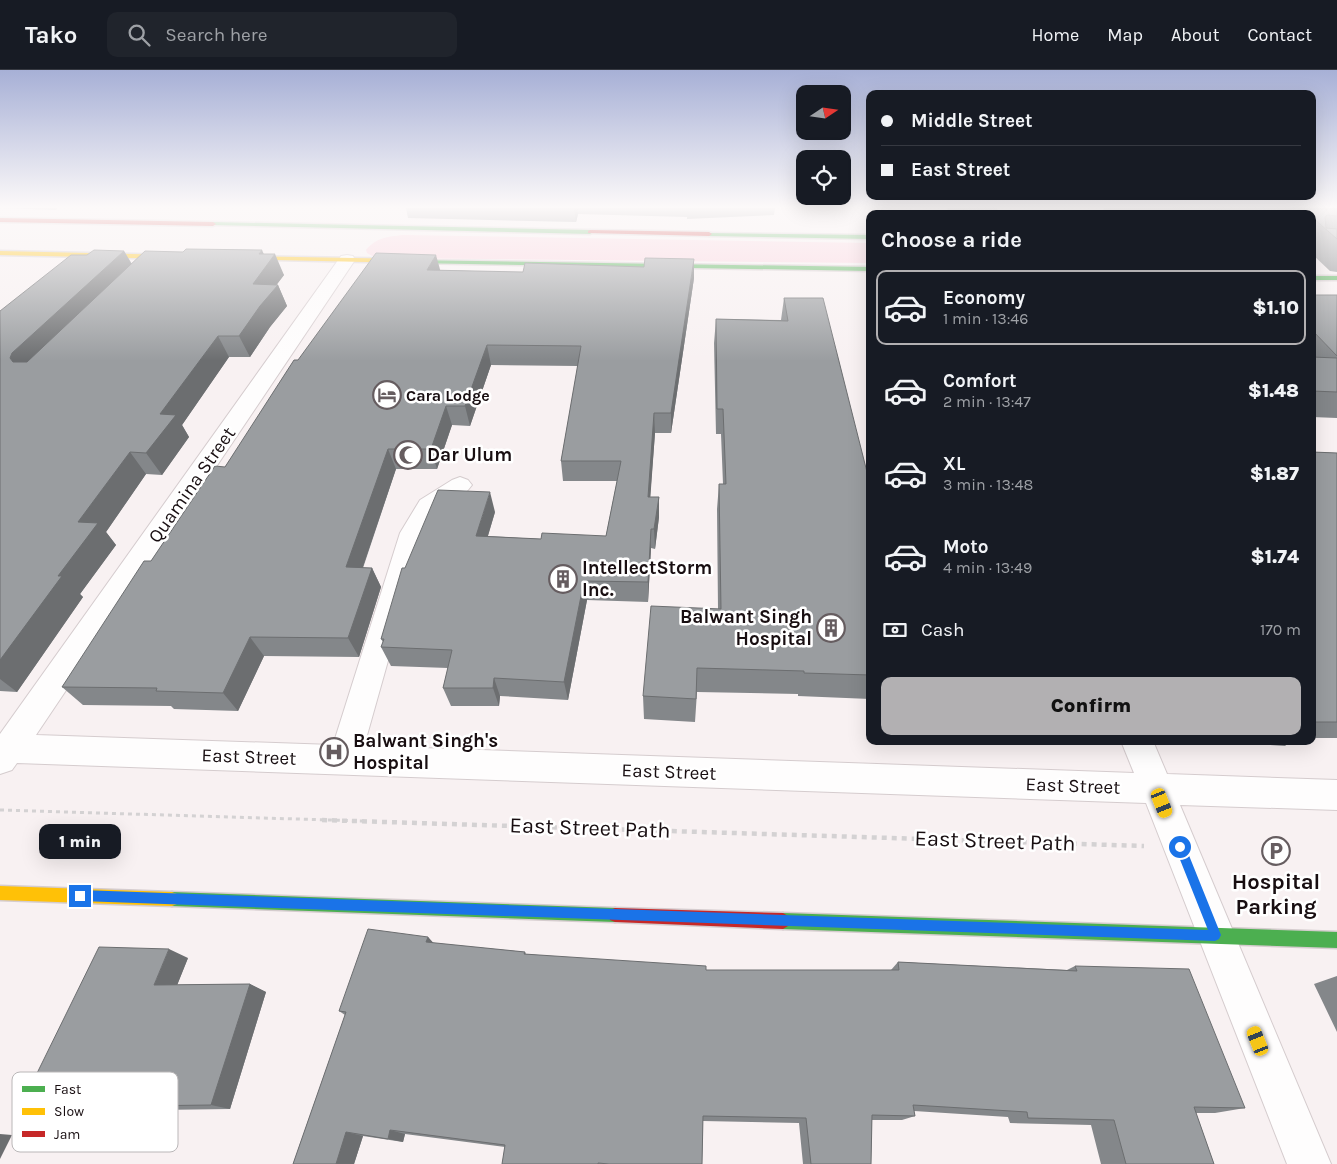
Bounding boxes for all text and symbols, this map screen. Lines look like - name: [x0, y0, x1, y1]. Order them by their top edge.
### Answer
- search box: [107, 12, 457, 57]
- text: Tako: [25, 21, 77, 49]
- icon: search: [125, 21, 153, 49]
- text: Search here: [165, 24, 268, 46]
- text: Home: [1031, 24, 1079, 46]
- text: Map: [1107, 24, 1143, 46]
- text: About: [1171, 24, 1220, 46]
- text: Contact: [1248, 24, 1312, 46]
- north arrow: [796, 85, 851, 140]
- map controls: [796, 85, 851, 205]
- text: Middle Street: [911, 110, 1033, 132]
- button: locate: [796, 150, 851, 205]
- text: East Street: [911, 159, 1010, 181]
- text: Choose a ride: [881, 227, 1022, 253]
- icon: car: [883, 285, 928, 330]
- text: Economy: [943, 287, 1025, 309]
- text: $1.10: [1253, 297, 1299, 319]
- text: 1 min · 13:46: [943, 309, 1028, 328]
- icon: car: [883, 368, 928, 413]
- text: Comfort: [943, 370, 1017, 392]
- hotel icon: Cara Lodge: [372, 380, 402, 410]
- text: $1.48: [1248, 380, 1299, 402]
- place label: Cara Lodge: [406, 386, 490, 405]
- text: 2 min · 13:47: [943, 392, 1031, 411]
- street label: Quamina Street: [144, 423, 240, 547]
- mosque icon: Dar Ulum: [393, 440, 423, 470]
- place label: Dar Ulum: [427, 444, 512, 466]
- icon: car: [883, 451, 928, 496]
- text: XL: [943, 453, 965, 475]
- text: $1.87: [1250, 463, 1299, 485]
- text: 3 min · 13:48: [943, 475, 1033, 494]
- icon: car: [883, 534, 928, 579]
- text: Moto: [943, 536, 989, 558]
- text: $1.74: [1251, 546, 1299, 568]
- place label: IntellectStorm Inc.: [582, 557, 712, 601]
- text: 4 min · 13:49: [943, 558, 1032, 577]
- building icon: IntellectStorm Inc.: [548, 564, 578, 594]
- place label: Balwant Singh Hospital: [680, 606, 812, 650]
- building icon: Balwant Singh Hospital: [816, 613, 846, 643]
- icon: cash: [881, 616, 909, 644]
- text: Cash: [921, 619, 965, 641]
- text: 170 m: [1260, 620, 1301, 639]
- button: Confirm: [881, 677, 1301, 735]
- place label: Balwant Singh's Hospital: [353, 730, 498, 774]
- hospital icon: Balwant Singh's Hospital: [319, 737, 349, 767]
- street label: East Street: [201, 744, 297, 770]
- street label: East Street: [621, 759, 717, 785]
- street label: East Street: [1025, 773, 1121, 799]
- car: [1149, 786, 1174, 820]
- street label: East Street Path: [509, 812, 671, 844]
- callout: 1 min: [39, 824, 121, 858]
- street label: East Street Path: [914, 825, 1076, 857]
- text: 1 min: [59, 832, 101, 851]
- route start: [1169, 836, 1191, 858]
- parking icon: Hospital Parking: [1261, 836, 1291, 866]
- place label: Hospital Parking: [1232, 869, 1320, 920]
- route end: [69, 885, 91, 907]
- car: [1245, 1024, 1270, 1058]
- legend: [12, 1072, 178, 1152]
- text: Fast: [54, 1081, 81, 1098]
- text: Slow: [54, 1103, 84, 1120]
- text: Jam: [54, 1126, 80, 1143]

